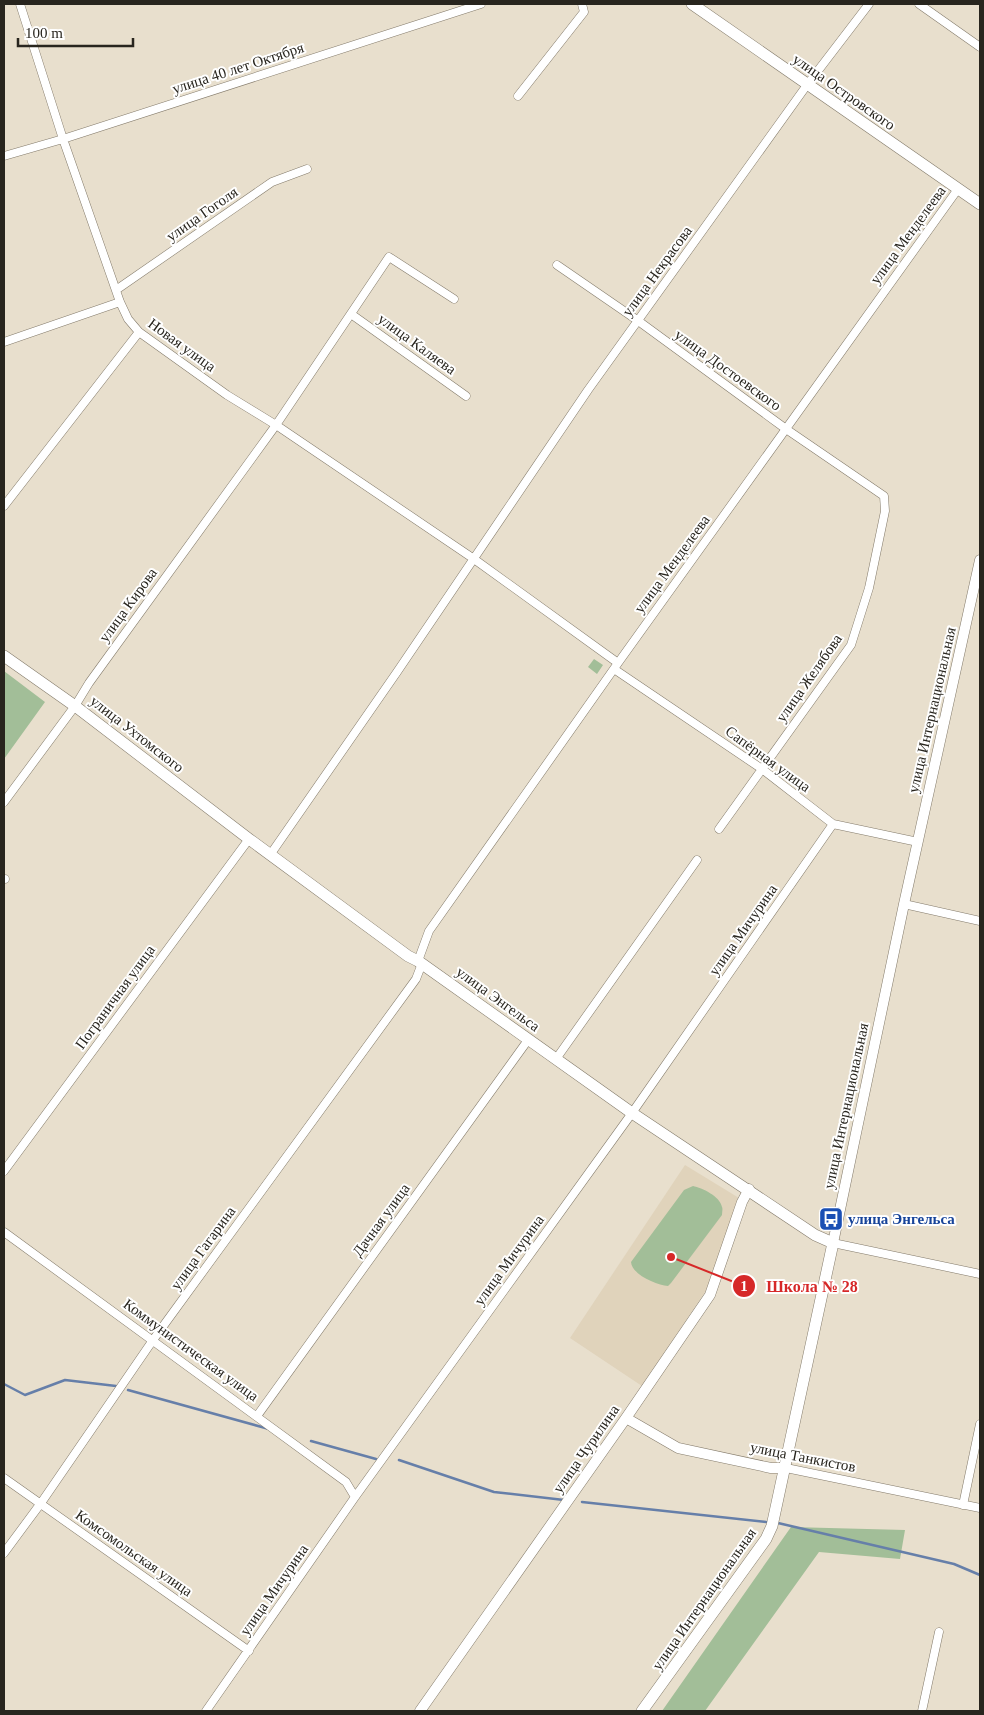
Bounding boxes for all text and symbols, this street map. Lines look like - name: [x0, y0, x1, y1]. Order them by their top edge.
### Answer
- scale bar: [18, 15, 132, 47]
- text: 100 m: [25, 25, 63, 41]
- street label: улица 40 лет Октября: [170, 39, 306, 97]
- street label: улица Островского: [790, 51, 898, 133]
- street label: улица Менделеева: [867, 183, 949, 287]
- street label: улица Гоголя: [163, 184, 241, 244]
- street label: улица Некрасова: [619, 223, 695, 319]
- street label: улица Каляева: [375, 310, 459, 378]
- street label: Новая улица: [145, 315, 219, 375]
- street label: улица Достоевского: [672, 326, 784, 414]
- street label: улица Менделеева: [631, 512, 713, 616]
- street label: улица Кирова: [96, 565, 160, 645]
- street label: улица Интернациональная: [905, 626, 959, 794]
- street label: улица Желябова: [773, 631, 845, 725]
- street label: улица Ухтомского: [87, 693, 187, 775]
- street label: Сапёрная улица: [722, 723, 814, 795]
- street label: улица Мичурина: [706, 881, 781, 979]
- street label: Пограничная улица: [72, 942, 158, 1052]
- street label: улица Энгельса: [453, 963, 543, 1035]
- street label: улица Интернациональная: [821, 1021, 871, 1190]
- street label: Дачная улица: [349, 1180, 413, 1260]
- street label: улица Гагарина: [167, 1203, 239, 1293]
- bus stop icon: улица Энгельса: [818, 1206, 844, 1232]
- place label: улица Энгельса: [848, 1211, 955, 1227]
- street label: улица Мичурина: [471, 1212, 547, 1308]
- callout: Школа № 28: [731, 1271, 868, 1302]
- text: 1: [740, 1278, 748, 1294]
- text: Школа № 28: [766, 1278, 858, 1295]
- street label: Коммунистическая улица: [120, 1296, 262, 1405]
- street label: улица Чурилина: [550, 1402, 623, 1496]
- street label: улица Танкистов: [749, 1439, 857, 1475]
- street label: Комсомольская улица: [72, 1507, 196, 1600]
- street label: улица Интернациональная: [649, 1525, 759, 1673]
- street label: улица Мичурина: [237, 1541, 312, 1639]

